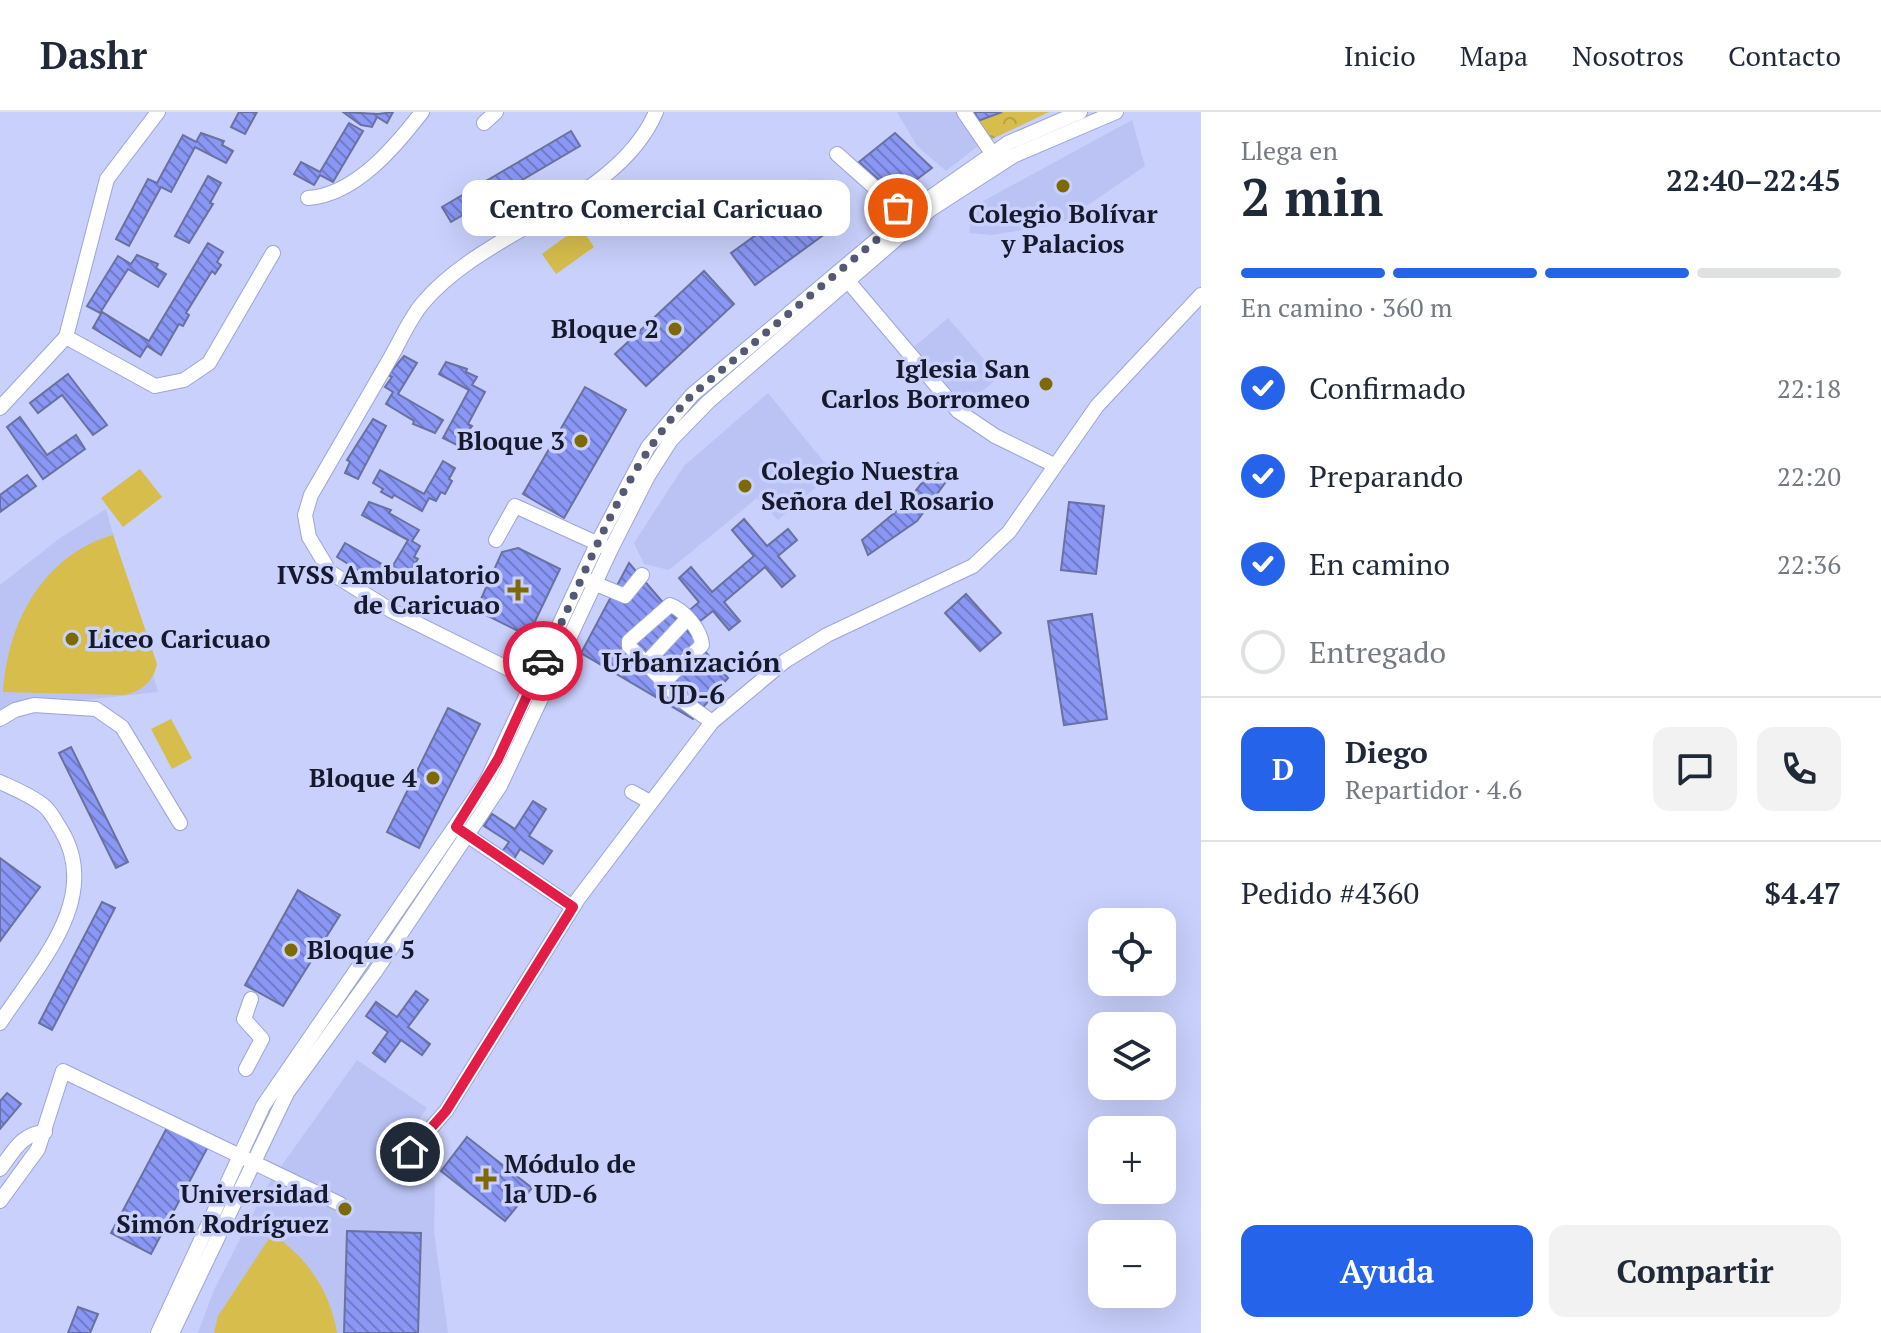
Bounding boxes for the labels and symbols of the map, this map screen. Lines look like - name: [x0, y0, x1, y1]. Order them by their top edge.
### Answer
- pin: [864, 174, 932, 242]
- marker: Colegio Bolívar y Palacios: [1054, 177, 1072, 195]
- callout: Centro Comercial Caricuao: [462, 180, 850, 236]
- place label: Colegio Bolívar y Palacios: [968, 196, 1159, 260]
- place label: Bloque 2: [551, 311, 659, 345]
- marker: Bloque 2: [666, 320, 684, 338]
- place label: Iglesia San Carlos Borromeo: [821, 351, 1030, 415]
- marker: Iglesia San Carlos Borromeo: [1037, 375, 1055, 393]
- place label: Bloque 3: [457, 423, 565, 457]
- marker: Bloque 3: [572, 432, 590, 450]
- place label: Colegio Nuestra Señora del Rosario: [761, 453, 994, 517]
- marker: Colegio Nuestra Señora del Rosario: [736, 477, 754, 495]
- place label: IVSS Ambulatorio de Caricuao: [277, 557, 500, 621]
- marker: IVSS Ambulatorio de Caricuao: [507, 579, 529, 601]
- place label: Liceo Caricuao: [88, 621, 270, 655]
- courier: [503, 621, 583, 701]
- marker: Liceo Caricuao: [63, 630, 81, 648]
- district label: Urbanización UD-6: [601, 643, 781, 712]
- place label: Bloque 4: [309, 760, 417, 794]
- marker: Bloque 4: [424, 769, 442, 787]
- place label: Bloque 5: [307, 932, 415, 966]
- marker: Bloque 5: [282, 941, 300, 959]
- pin: [376, 1118, 444, 1186]
- place label: Módulo de la UD-6: [504, 1146, 636, 1210]
- marker: Módulo de la UD-6: [475, 1168, 497, 1190]
- place label: Universidad Simón Rodríguez: [116, 1176, 329, 1240]
- marker: Universidad Simón Rodríguez: [336, 1200, 354, 1218]

